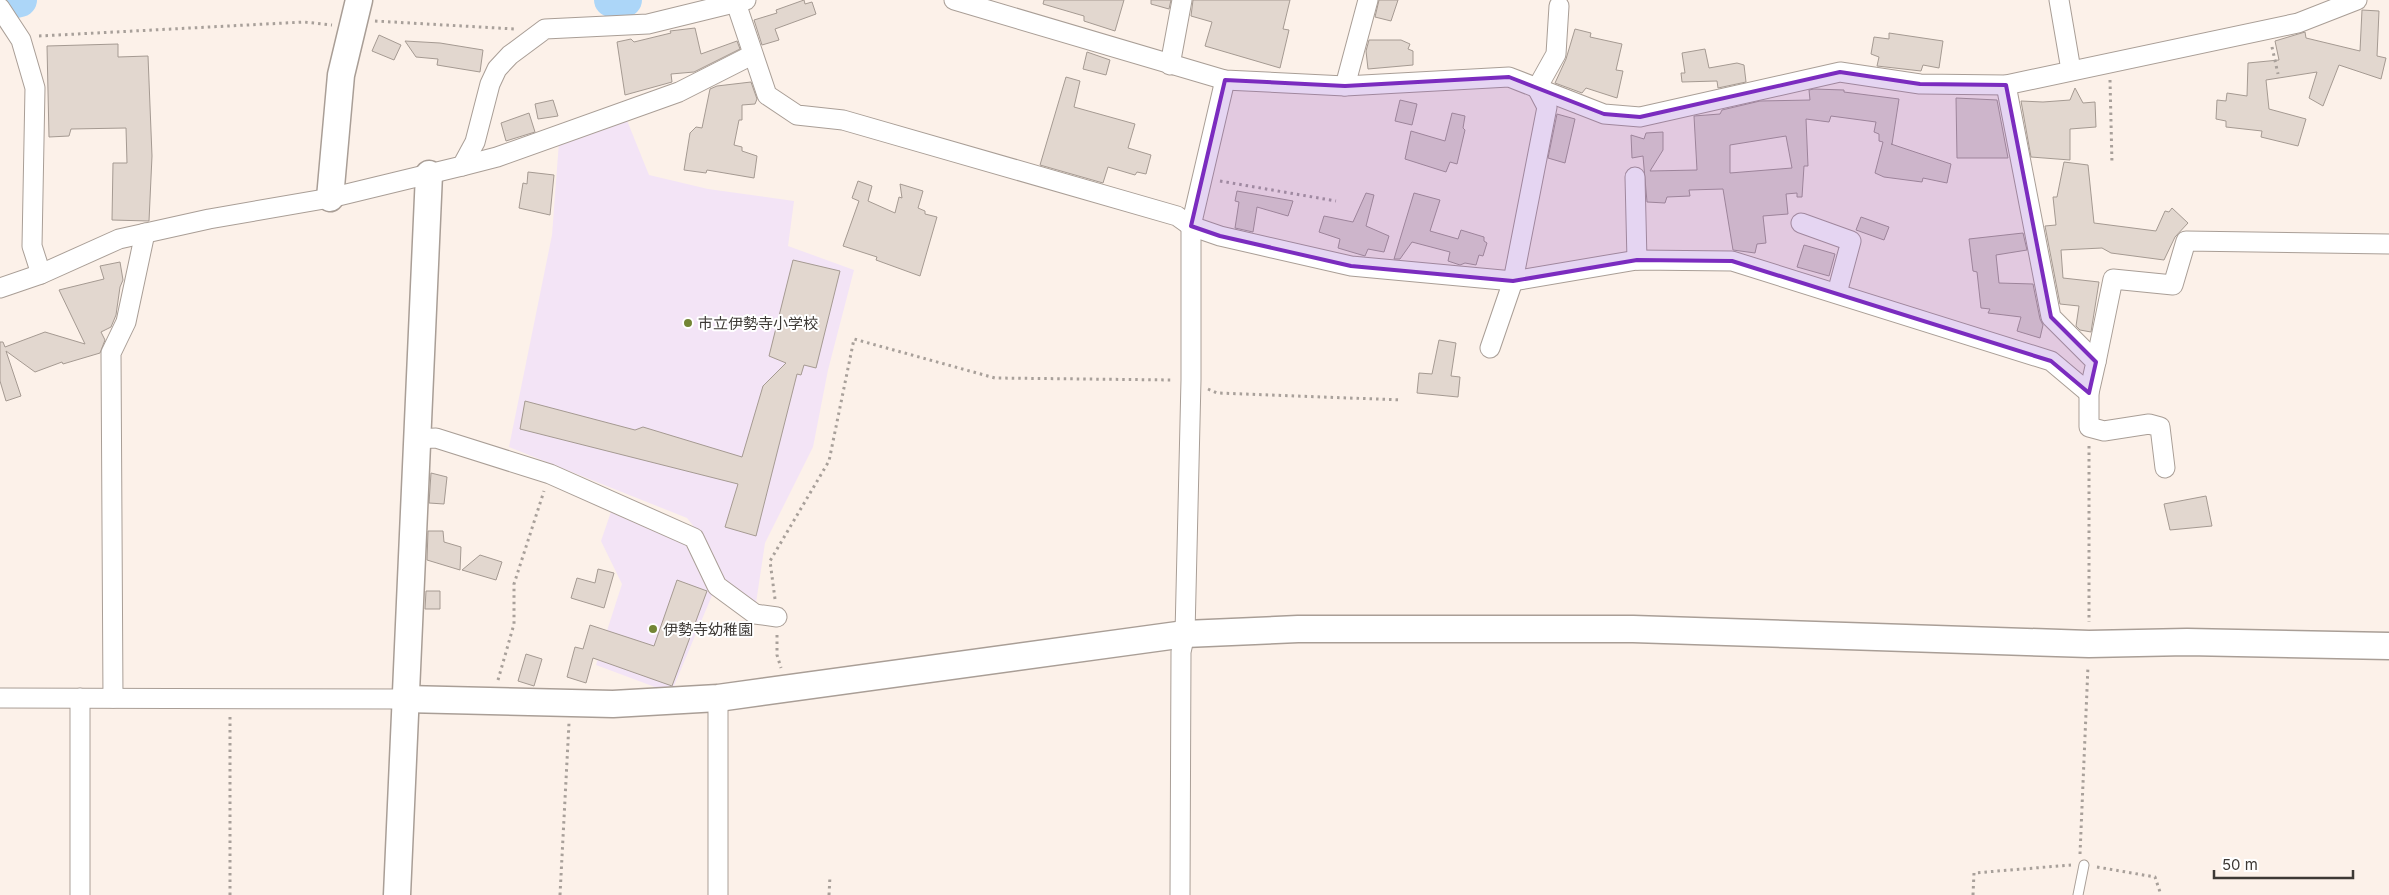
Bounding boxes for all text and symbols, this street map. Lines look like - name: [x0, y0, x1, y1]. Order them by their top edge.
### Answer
- place label: 市立伊勢寺小学校: [698, 314, 818, 333]
- marker: 市立伊勢寺小学校: [682, 317, 694, 329]
- place label: 伊勢寺幼稚園: [663, 620, 753, 639]
- marker: 伊勢寺幼稚園: [647, 623, 659, 635]
- scale bar: [2214, 848, 2353, 880]
- text: 50 m: [2222, 855, 2258, 874]

